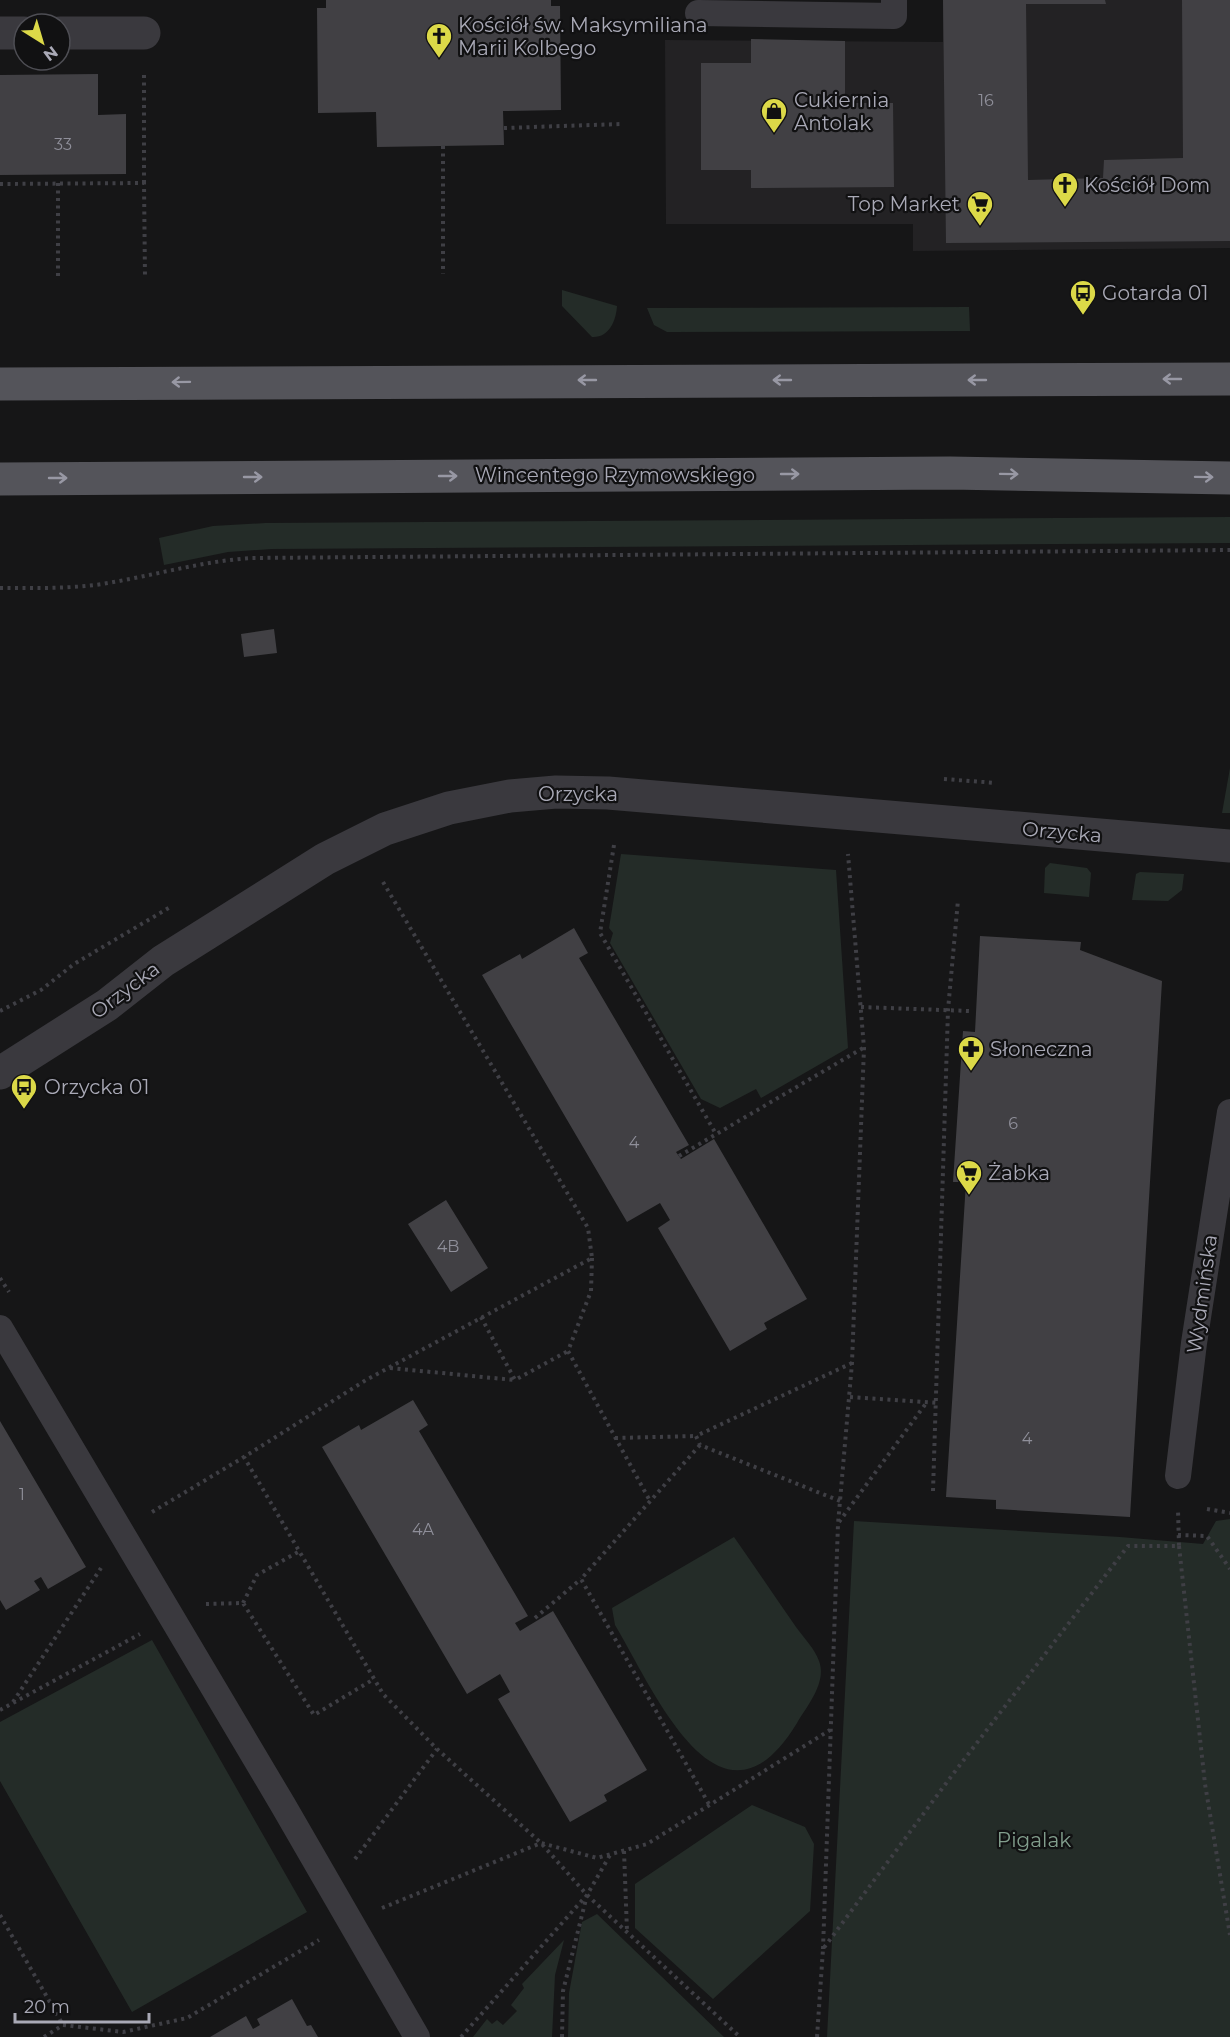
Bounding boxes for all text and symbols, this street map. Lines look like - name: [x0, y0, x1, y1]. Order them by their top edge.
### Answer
- north arrow: [12, 12, 72, 72]
- place label: Kościół św. Maksymiliana Marii Kolbego: [458, 13, 707, 60]
- church icon: Kościół św. Maksymiliana Marii Kolbego: [424, 21, 454, 59]
- text: N: [40, 42, 62, 65]
- place label: Cukiernia Antolak: [794, 88, 889, 135]
- house number: 16: [978, 91, 994, 110]
- shop icon: Cukiernia Antolak: [759, 96, 789, 134]
- house number: 33: [54, 135, 72, 154]
- church icon: Kościół Dom: [1050, 170, 1080, 208]
- place label: Kościół Dom: [1084, 173, 1210, 197]
- supermarket icon: Top Market: [965, 189, 995, 227]
- place label: Top Market: [848, 192, 960, 216]
- bus stop icon: Gotarda 01: [1068, 278, 1098, 316]
- place label: Gotarda 01: [1102, 281, 1208, 305]
- one-way arrow: [1162, 373, 1182, 385]
- one-way arrow: [577, 374, 597, 386]
- one-way arrow: [772, 374, 792, 386]
- one-way arrow: [967, 374, 987, 386]
- one-way arrow: [171, 376, 191, 388]
- street label: Wincentego Rzymowskiego: [475, 463, 755, 487]
- one-way arrow: [780, 468, 800, 480]
- one-way arrow: [998, 468, 1018, 480]
- one-way arrow: [438, 470, 458, 482]
- one-way arrow: [243, 471, 263, 483]
- one-way arrow: [48, 472, 68, 484]
- one-way arrow: [1193, 472, 1213, 483]
- street label: Orzycka: [538, 782, 618, 806]
- street label: Orzycka: [1021, 817, 1103, 847]
- street label: Orzycka: [86, 956, 164, 1024]
- pharmacy icon: Słoneczna: [956, 1034, 986, 1072]
- place label: Słoneczna: [990, 1037, 1093, 1061]
- bus stop icon: Orzycka 01: [9, 1072, 39, 1110]
- place label: Orzycka 01: [44, 1075, 150, 1099]
- house number: 6: [1008, 1114, 1018, 1133]
- house number: 4: [629, 1133, 640, 1152]
- supermarket icon: Żabka: [954, 1158, 984, 1196]
- place label: Żabka: [988, 1161, 1050, 1185]
- street label: Wydmińska: [1182, 1233, 1222, 1355]
- house number: 4B: [437, 1237, 459, 1256]
- house number: 4: [1022, 1429, 1033, 1448]
- house number: 1: [19, 1485, 25, 1504]
- house number: 4A: [412, 1520, 435, 1539]
- park label: Pigalak: [997, 1828, 1071, 1852]
- scale bar: [15, 1986, 148, 2024]
- text: 20 m: [24, 1996, 70, 2018]

